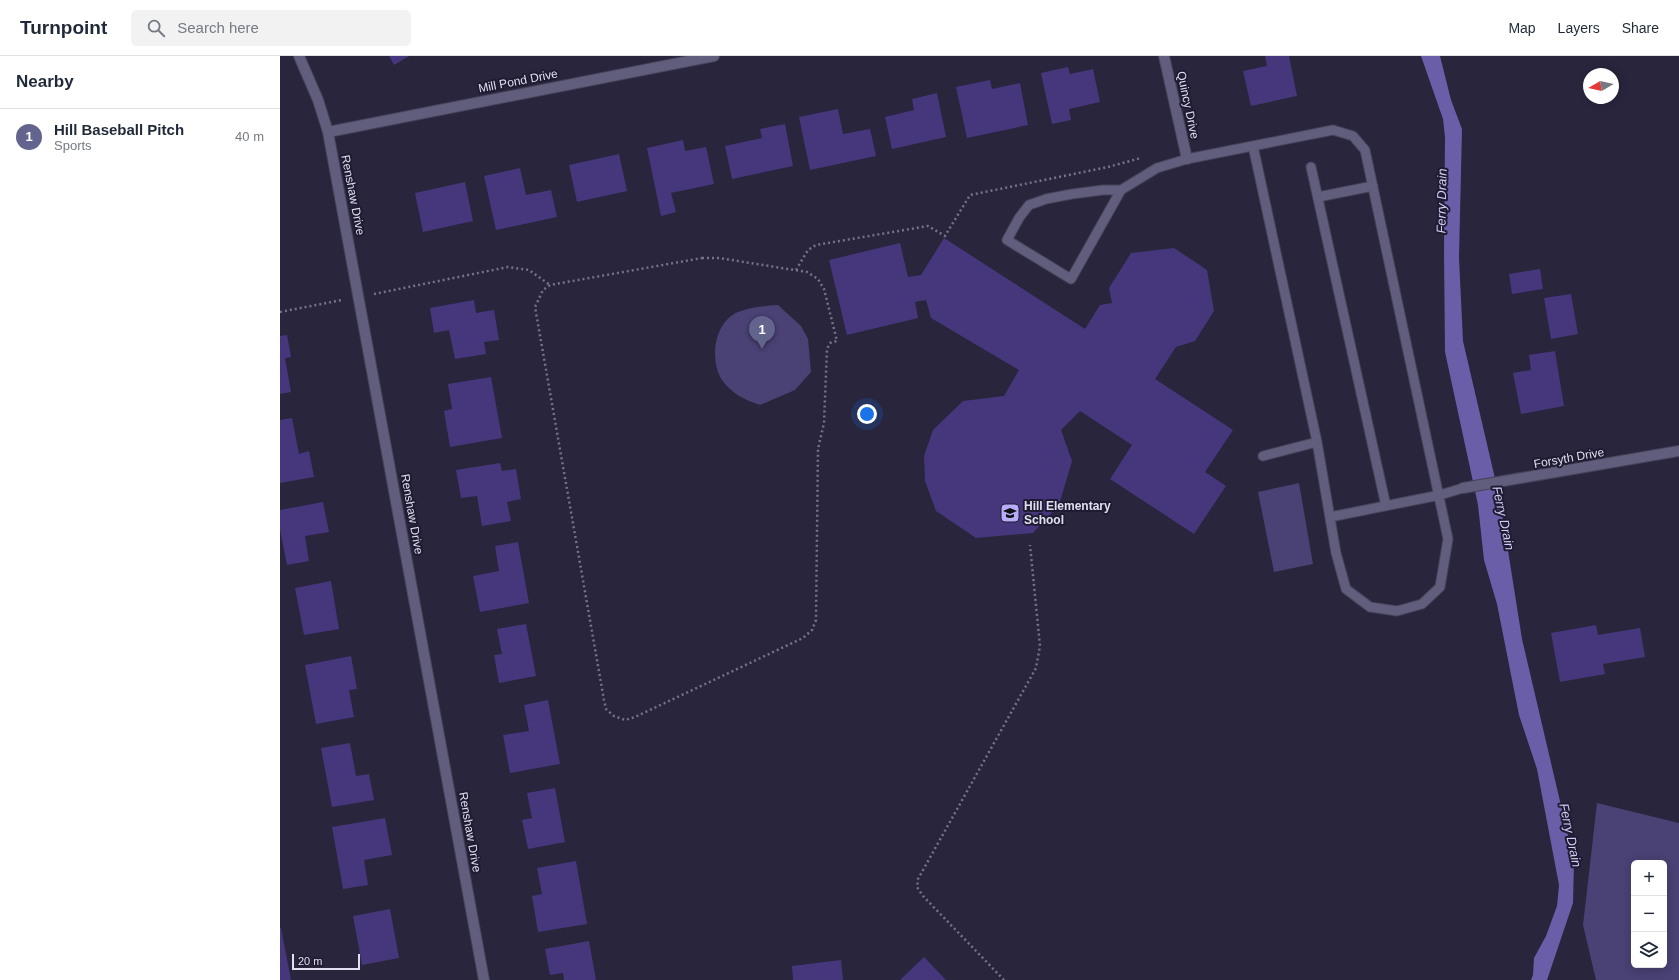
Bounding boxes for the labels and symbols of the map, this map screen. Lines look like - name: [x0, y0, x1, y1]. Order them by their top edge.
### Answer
- street label: Mill Pond Drive: [477, 66, 559, 96]
- north arrow: [1583, 68, 1619, 104]
- street label: Quincy Drive: [1174, 70, 1202, 140]
- street label: Renshaw Drive: [338, 154, 368, 237]
- water label: Ferry Drain: [1433, 168, 1450, 234]
- pin: 1: [749, 316, 775, 349]
- your location: [857, 404, 877, 424]
- street label: Forsyth Drive: [1533, 445, 1606, 471]
- street label: Renshaw Drive: [398, 473, 426, 556]
- water label: Ferry Drain: [1489, 485, 1518, 551]
- place label: Hill Elementary School: [1024, 499, 1111, 527]
- school or university icon: Hill Elementary School: [999, 502, 1021, 524]
- street label: Renshaw Drive: [456, 791, 484, 874]
- water label: Ferry Drain: [1556, 802, 1585, 868]
- scale bar: [292, 952, 360, 971]

